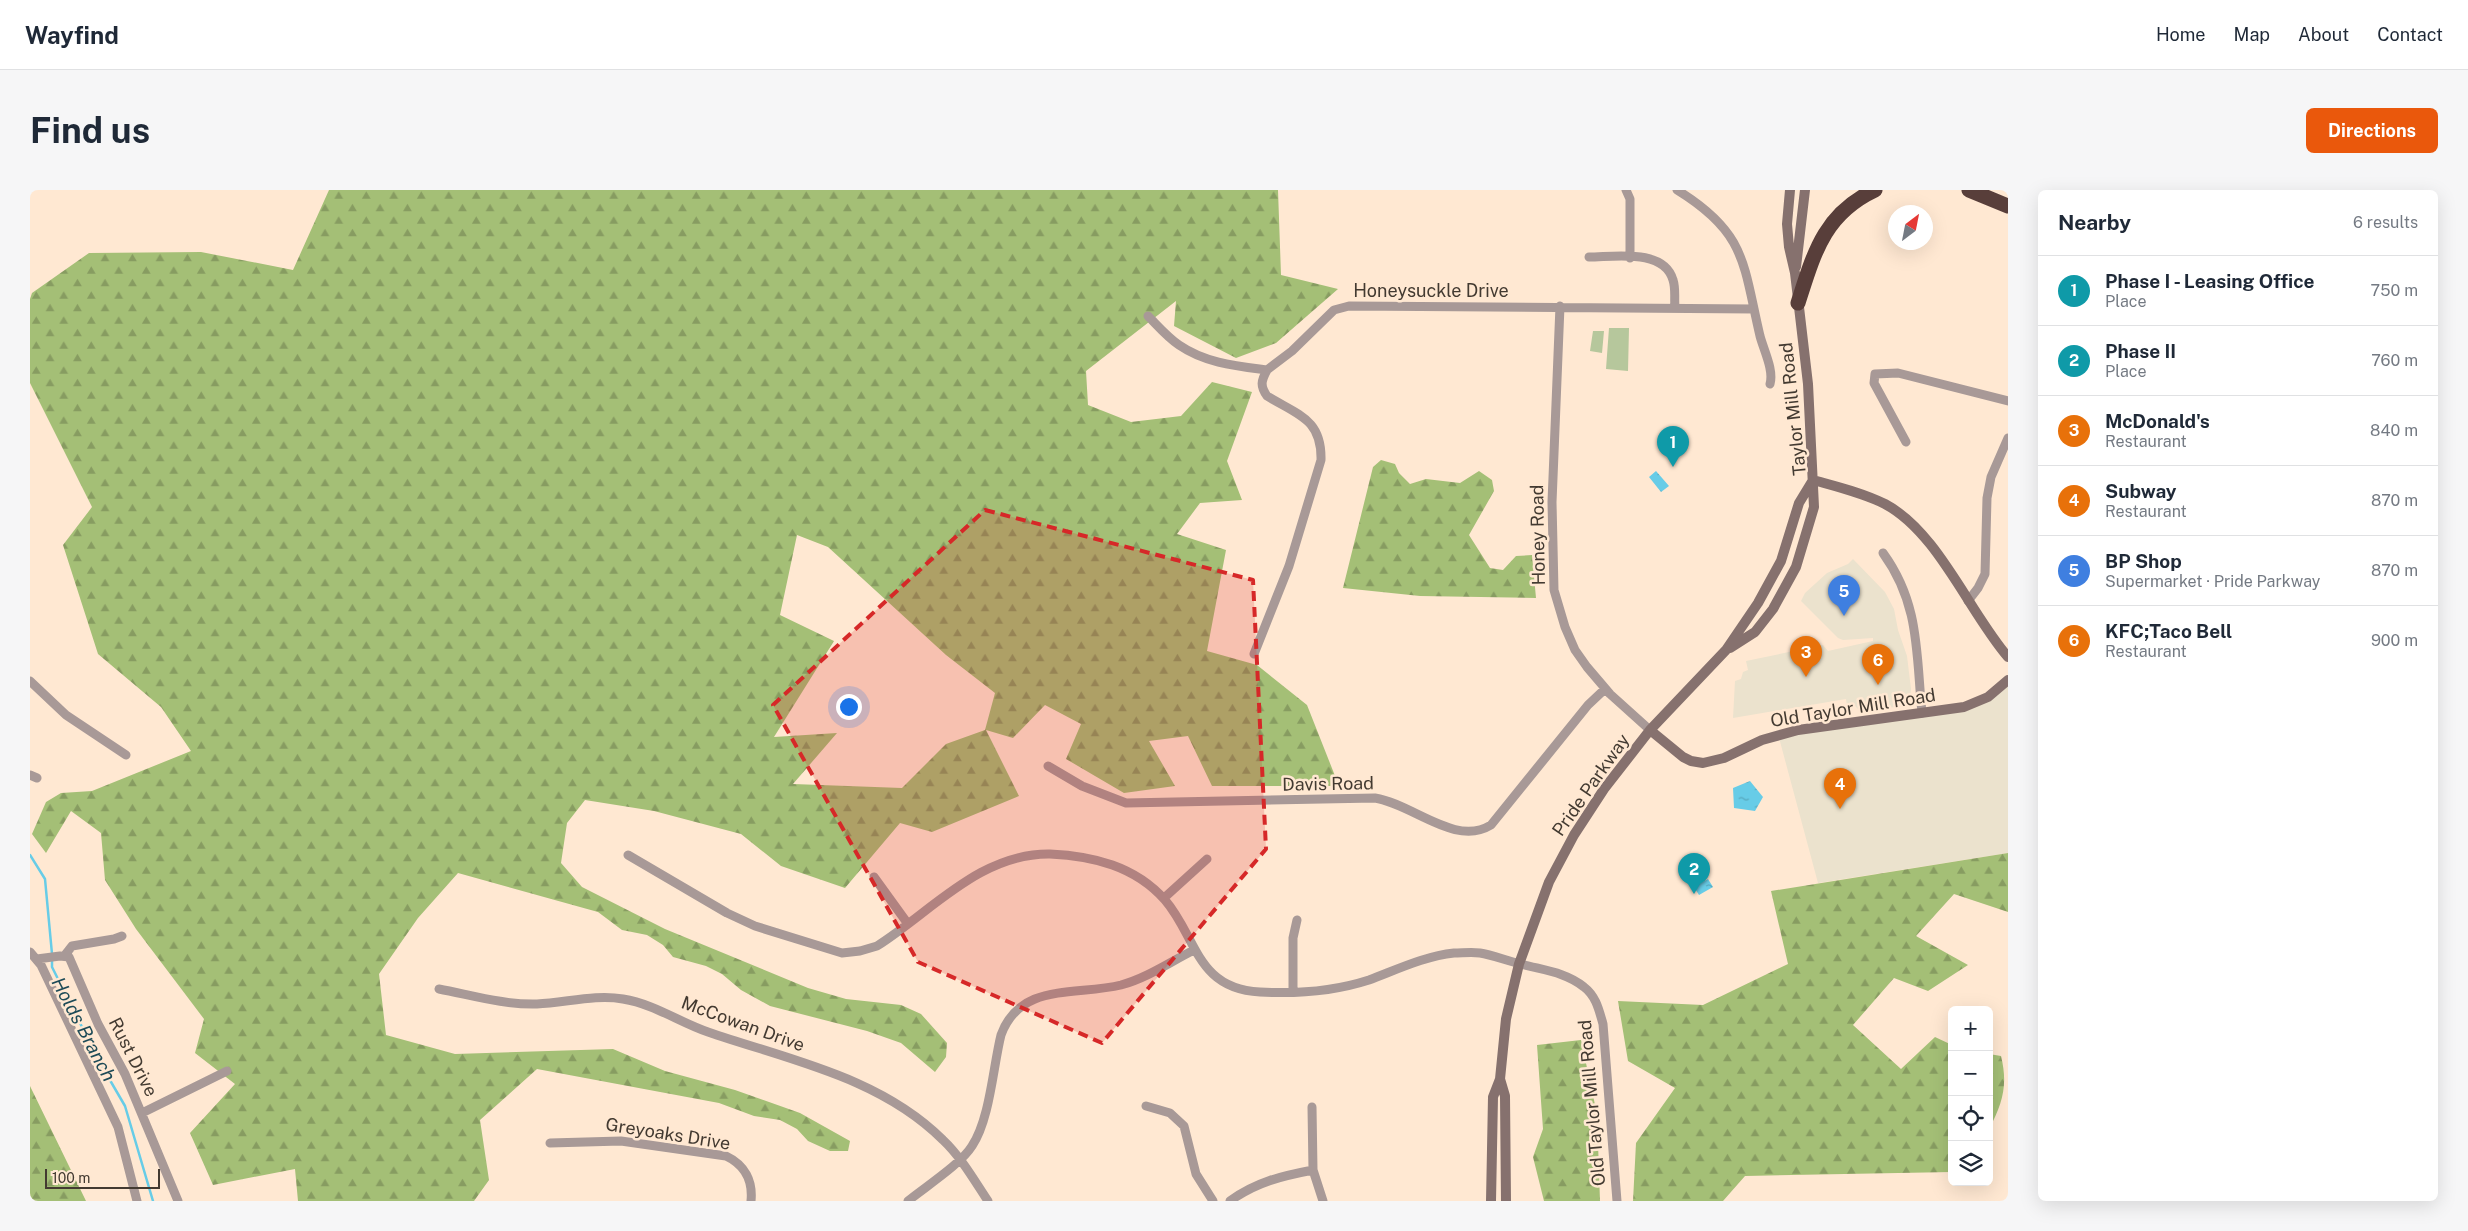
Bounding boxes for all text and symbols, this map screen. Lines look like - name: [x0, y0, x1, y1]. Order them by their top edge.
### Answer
- text: Wayfind: [25, 21, 119, 49]
- text: Home: [2156, 24, 2206, 45]
- text: Map: [2234, 24, 2270, 45]
- text: About: [2298, 24, 2349, 45]
- text: Contact: [2377, 24, 2443, 45]
- button: Directions: [2306, 108, 2438, 153]
- text: Find us: [30, 110, 150, 151]
- north arrow: [1888, 205, 1933, 250]
- text: Nearby: [2058, 210, 2131, 235]
- text: 6 results: [2353, 213, 2418, 232]
- text: Phase I - Leasing Office: [2105, 270, 2315, 292]
- street label: Honeysuckle Drive: [1353, 280, 1509, 301]
- text: 1: [2071, 281, 2077, 300]
- text: 750 m: [2371, 281, 2418, 300]
- text: Place: [2105, 292, 2147, 311]
- text: Phase II: [2105, 340, 2176, 362]
- street label: Taylor Mill Road: [1775, 341, 1810, 477]
- text: 2: [2069, 351, 2079, 370]
- text: 760 m: [2371, 351, 2418, 370]
- text: Place: [2105, 362, 2147, 381]
- text: McDonald's: [2105, 410, 2210, 432]
- text: 3: [2069, 421, 2079, 440]
- text: 840 m: [2370, 421, 2418, 440]
- pin: 1: [1657, 426, 1689, 467]
- text: Restaurant: [2105, 432, 2187, 451]
- text: Subway: [2105, 480, 2177, 502]
- street label: Honey Road: [1526, 484, 1549, 586]
- text: 4: [2069, 491, 2079, 510]
- text: 870 m: [2371, 491, 2418, 510]
- text: Restaurant: [2105, 502, 2187, 521]
- text: BP Shop: [2105, 550, 2182, 572]
- text: 5: [2069, 561, 2079, 580]
- text: 870 m: [2371, 561, 2418, 580]
- text: Supermarket · Pride Parkway: [2105, 572, 2320, 591]
- pin: 5: [1828, 575, 1860, 616]
- text: KFC;Taco Bell: [2105, 620, 2232, 642]
- text: 6: [2069, 631, 2079, 650]
- text: 900 m: [2371, 631, 2418, 650]
- pin: 3: [1790, 636, 1822, 677]
- text: Restaurant: [2105, 642, 2187, 661]
- pin: 6: [1862, 644, 1894, 685]
- street label: Old Taylor Mill Road: [1769, 684, 1937, 731]
- your location: [836, 694, 862, 720]
- street label: Pride Parkway: [1548, 729, 1634, 840]
- pin: 4: [1824, 768, 1856, 809]
- street label: Davis Road: [1282, 772, 1374, 795]
- pin: 2: [1678, 853, 1710, 894]
- water label: Holds Branch: [47, 973, 121, 1085]
- street label: McCowan Drive: [679, 991, 808, 1056]
- map controls: [1948, 1006, 1993, 1186]
- button: +: [1948, 1006, 1993, 1051]
- street label: Rust Drive: [105, 1014, 162, 1100]
- street label: Old Taylor Mill Road: [1574, 1019, 1609, 1187]
- button: −: [1948, 1051, 1993, 1096]
- button: locate: [1948, 1096, 1993, 1141]
- street label: Greyoaks Drive: [604, 1113, 732, 1154]
- button: layers: [1948, 1141, 1993, 1186]
- scale bar: [45, 1166, 160, 1189]
- text: 100 m: [52, 1170, 90, 1186]

